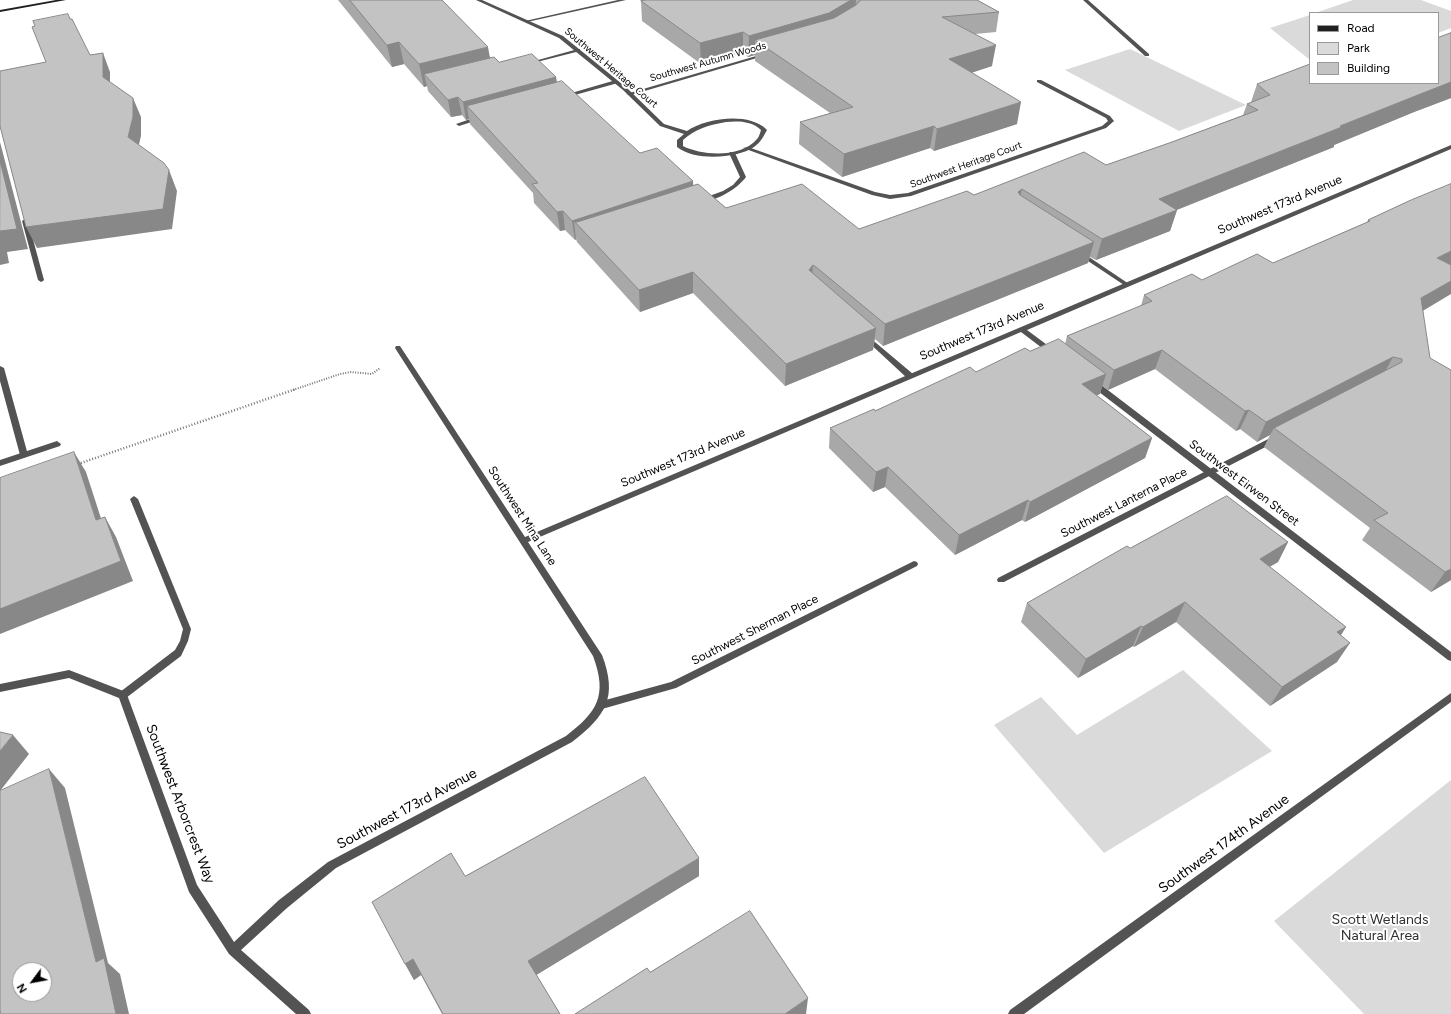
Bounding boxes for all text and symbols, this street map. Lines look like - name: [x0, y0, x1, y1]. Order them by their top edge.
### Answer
- legend: [1309, 12, 1439, 84]
- text: Road: [1347, 21, 1375, 35]
- street label: Southwest Heritage Court: [562, 25, 660, 111]
- street label: Southwest Autumn Woods: [648, 40, 768, 84]
- text: Park: [1347, 41, 1370, 55]
- text: Building: [1347, 61, 1390, 75]
- street label: Southwest Heritage Court: [909, 139, 1023, 191]
- street label: Southwest 173rd Avenue: [1216, 172, 1344, 238]
- street label: Southwest 173rd Avenue: [918, 298, 1046, 364]
- street label: Southwest 173rd Avenue: [619, 425, 747, 491]
- street label: Southwest Eirwen Street: [1186, 437, 1302, 529]
- street label: Southwest Mina Lane: [485, 464, 559, 568]
- street label: Southwest Lanterna Place: [1058, 465, 1190, 541]
- street label: Southwest Sherman Place: [689, 592, 821, 668]
- street label: Southwest Arborcrest Way: [142, 722, 218, 886]
- street label: Southwest 173rd Avenue: [334, 765, 480, 853]
- street label: Southwest 174th Avenue: [1155, 791, 1293, 897]
- park label: Scott Wetlands Natural Area: [1332, 912, 1428, 944]
- north arrow: [12, 962, 52, 1002]
- text: N: [14, 981, 30, 995]

